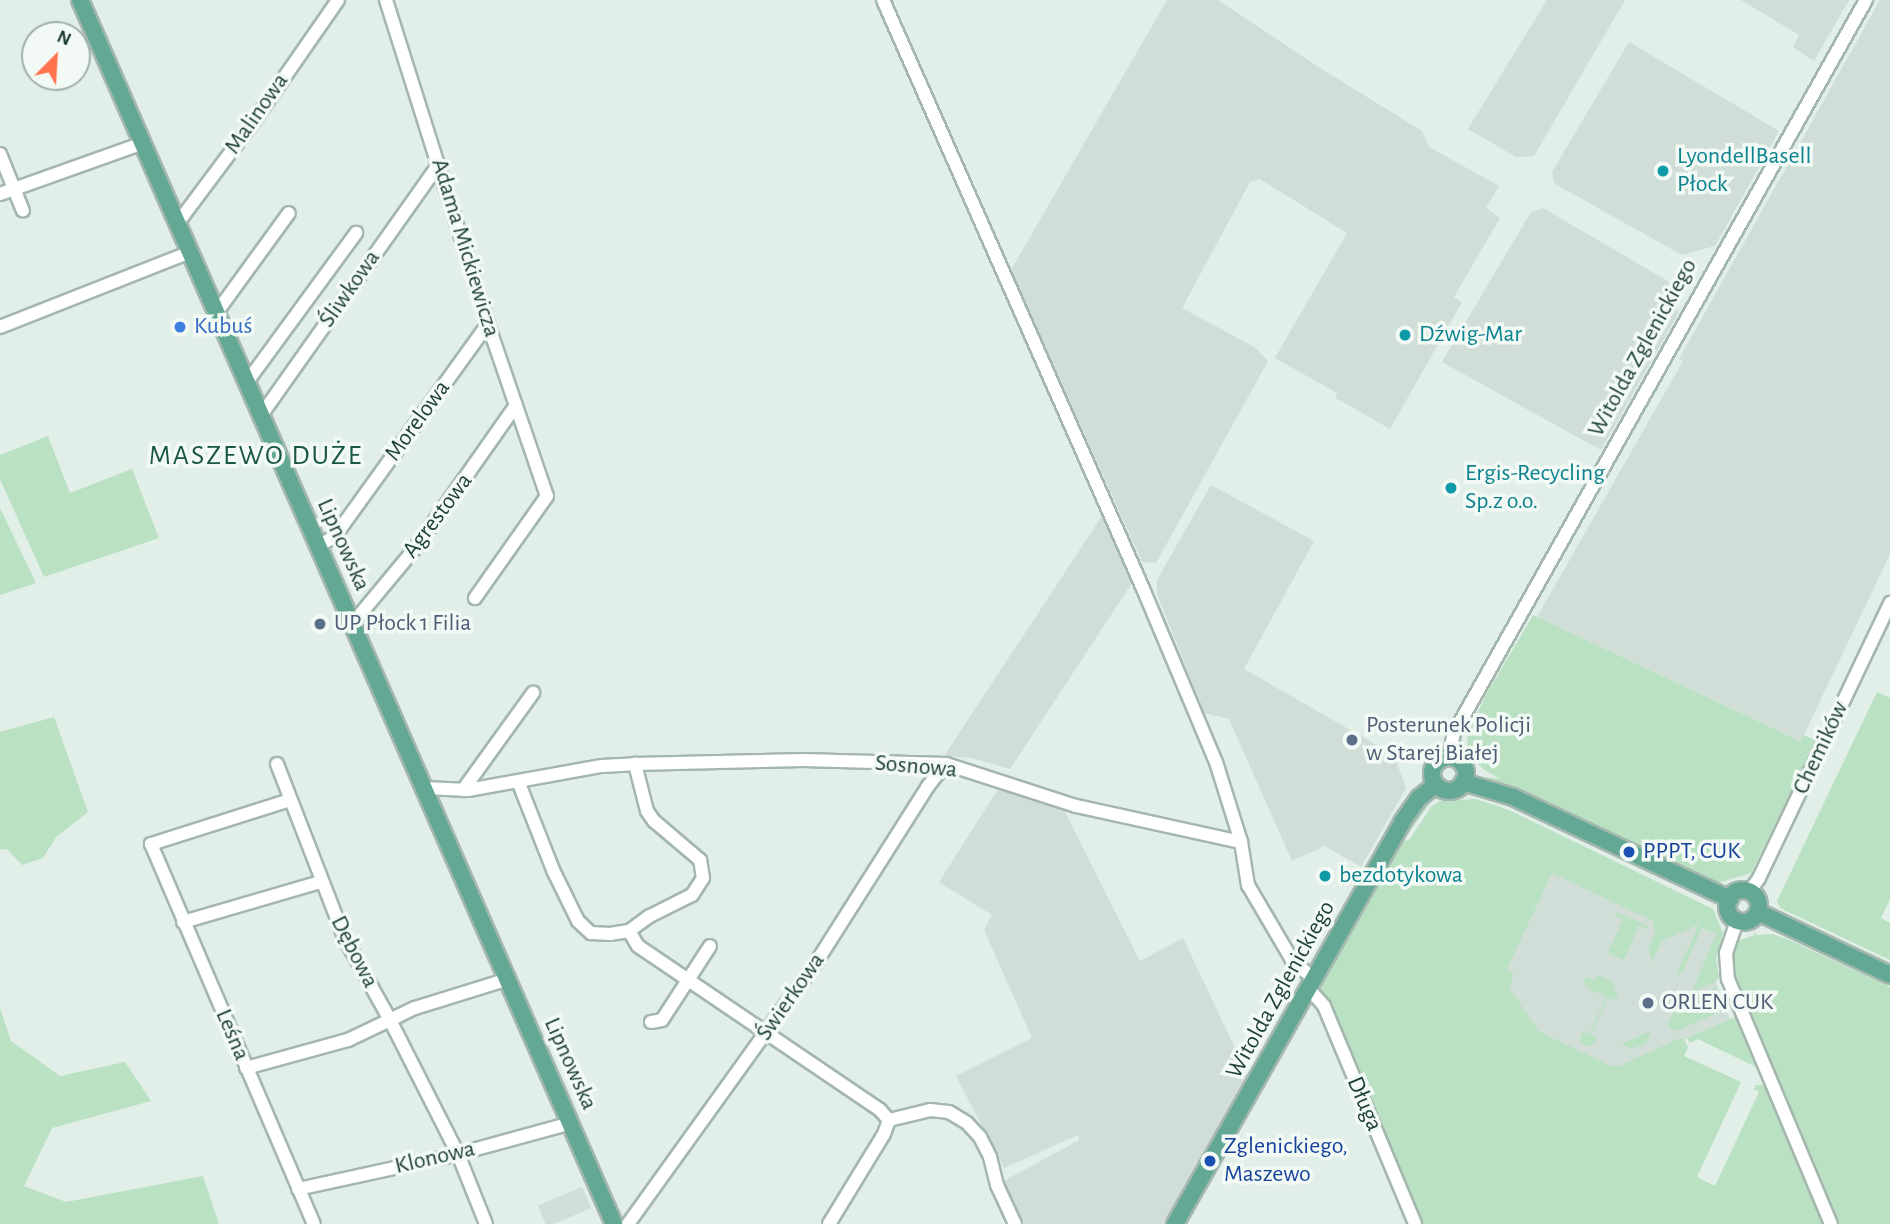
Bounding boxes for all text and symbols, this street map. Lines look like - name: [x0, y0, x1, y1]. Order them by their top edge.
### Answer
- north arrow: [21, 21, 91, 91]
- text: N: [54, 27, 74, 50]
- street label: Malinowa: [219, 68, 295, 160]
- place label: LyondellBasell Płock: [1677, 143, 1811, 199]
- street label: Adama Mickiewicza: [424, 155, 506, 341]
- marker: LyondellBasell Płock: [1655, 163, 1671, 179]
- street label: Śliwkowa: [313, 245, 387, 333]
- street label: Witolda Zglenickiego: [1582, 254, 1704, 442]
- place label: Kubuś: [194, 313, 252, 341]
- marker: Kubuś: [172, 319, 188, 335]
- place label: Dźwig-Mar: [1419, 321, 1522, 349]
- marker: Dźwig-Mar: [1397, 327, 1413, 343]
- street label: Morelowa: [379, 375, 457, 467]
- district label: MASZEWO DUŻE: [150, 439, 362, 473]
- place label: Ergis-Recycling Sp.z o.o.: [1465, 460, 1605, 516]
- street label: Agrestowa: [397, 468, 479, 564]
- marker: Ergis-Recycling Sp.z o.o.: [1443, 480, 1459, 496]
- street label: Lipnowska: [310, 494, 376, 596]
- place label: UP Płock 1 Filia: [334, 610, 471, 638]
- marker: UP Płock 1 Filia: [312, 616, 328, 632]
- street label: Chemików: [1787, 697, 1855, 799]
- place label: Posterunek Policji w Starej Białej: [1366, 712, 1531, 768]
- marker: Posterunek Policji w Starej Białej: [1344, 732, 1360, 748]
- street label: Sosnowa: [874, 749, 958, 785]
- place label: PPPT, CUK: [1643, 838, 1740, 866]
- marker: PPPT, CUK: [1621, 844, 1637, 860]
- place label: bezdotykowa: [1339, 862, 1463, 890]
- marker: bezdotykowa: [1317, 868, 1333, 884]
- street label: Witolda Zglenickiego: [1220, 896, 1342, 1084]
- street label: Dębowa: [324, 911, 384, 993]
- street label: Świerkowa: [750, 948, 832, 1046]
- place label: ORLEN CUK: [1662, 989, 1773, 1017]
- marker: ORLEN CUK: [1640, 995, 1656, 1011]
- street label: Leśna: [208, 1005, 256, 1065]
- street label: Lipnowska: [537, 1013, 603, 1115]
- street label: Długa: [1340, 1072, 1388, 1136]
- place label: Zglenickiego, Maszewo: [1224, 1133, 1348, 1189]
- street label: Klonowa: [392, 1135, 478, 1181]
- marker: Zglenickiego, Maszewo: [1202, 1153, 1218, 1169]

